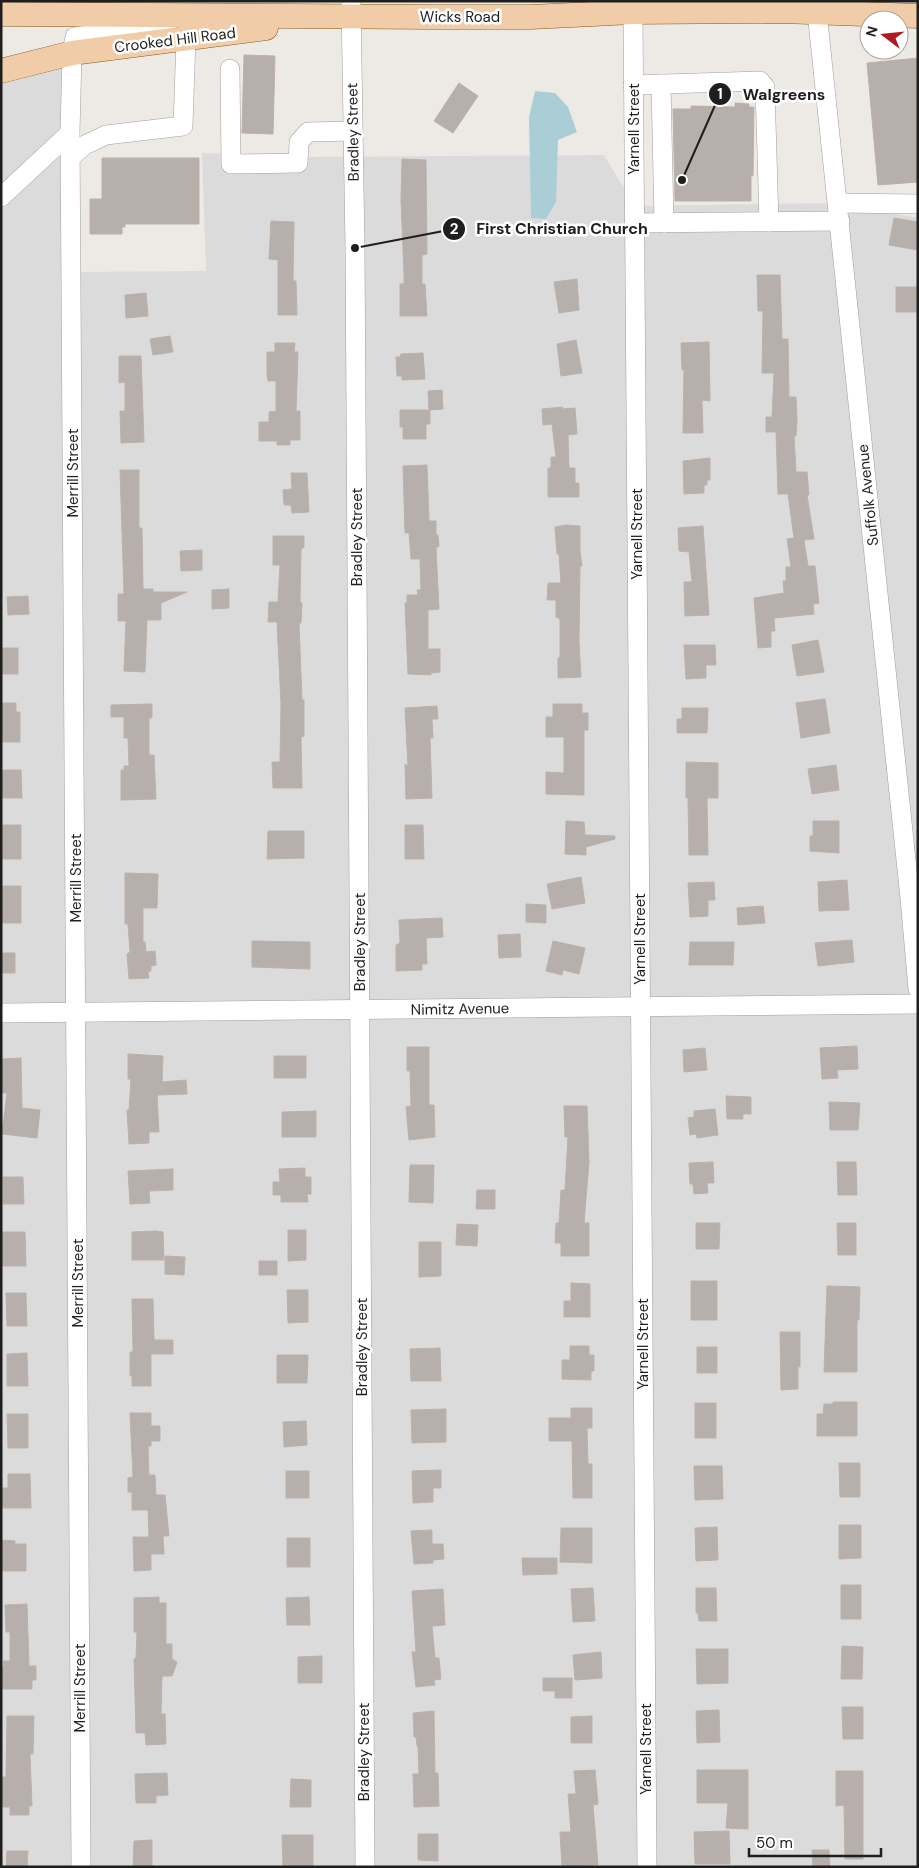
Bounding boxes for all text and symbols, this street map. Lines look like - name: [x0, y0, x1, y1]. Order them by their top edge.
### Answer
- street label: Wicks Road: [420, 7, 500, 27]
- north arrow: [859, 10, 909, 60]
- street label: Crooked Hill Road: [113, 23, 237, 57]
- text: N: [861, 24, 882, 39]
- callout: Walgreens: [707, 79, 835, 110]
- street label: Bradley Street: [342, 82, 364, 181]
- street label: Yarnell Street: [624, 83, 644, 175]
- text: 1: [717, 84, 723, 104]
- text: Walgreens: [743, 84, 825, 105]
- callout: First Christian Church: [442, 213, 658, 244]
- text: First Christian Church: [476, 218, 648, 239]
- text: 2: [450, 219, 459, 239]
- street label: Merrill Street: [63, 428, 83, 518]
- street label: Suffolk Avenue: [853, 443, 883, 547]
- street label: Bradley Street: [347, 488, 367, 586]
- street label: Yarnell Street: [627, 488, 647, 580]
- street label: Merrill Street: [66, 833, 86, 923]
- street label: Bradley Street: [350, 893, 370, 991]
- street label: Yarnell Street: [630, 893, 650, 985]
- street label: Nimitz Avenue: [411, 998, 509, 1020]
- street label: Merrill Street: [68, 1238, 88, 1328]
- street label: Bradley Street: [352, 1298, 372, 1396]
- street label: Yarnell Street: [633, 1298, 653, 1390]
- street label: Merrill Street: [70, 1643, 90, 1733]
- street label: Bradley Street: [354, 1703, 374, 1801]
- street label: Yarnell Street: [636, 1703, 656, 1795]
- scale bar: [749, 1826, 882, 1858]
- text: 50 m: [756, 1833, 793, 1853]

